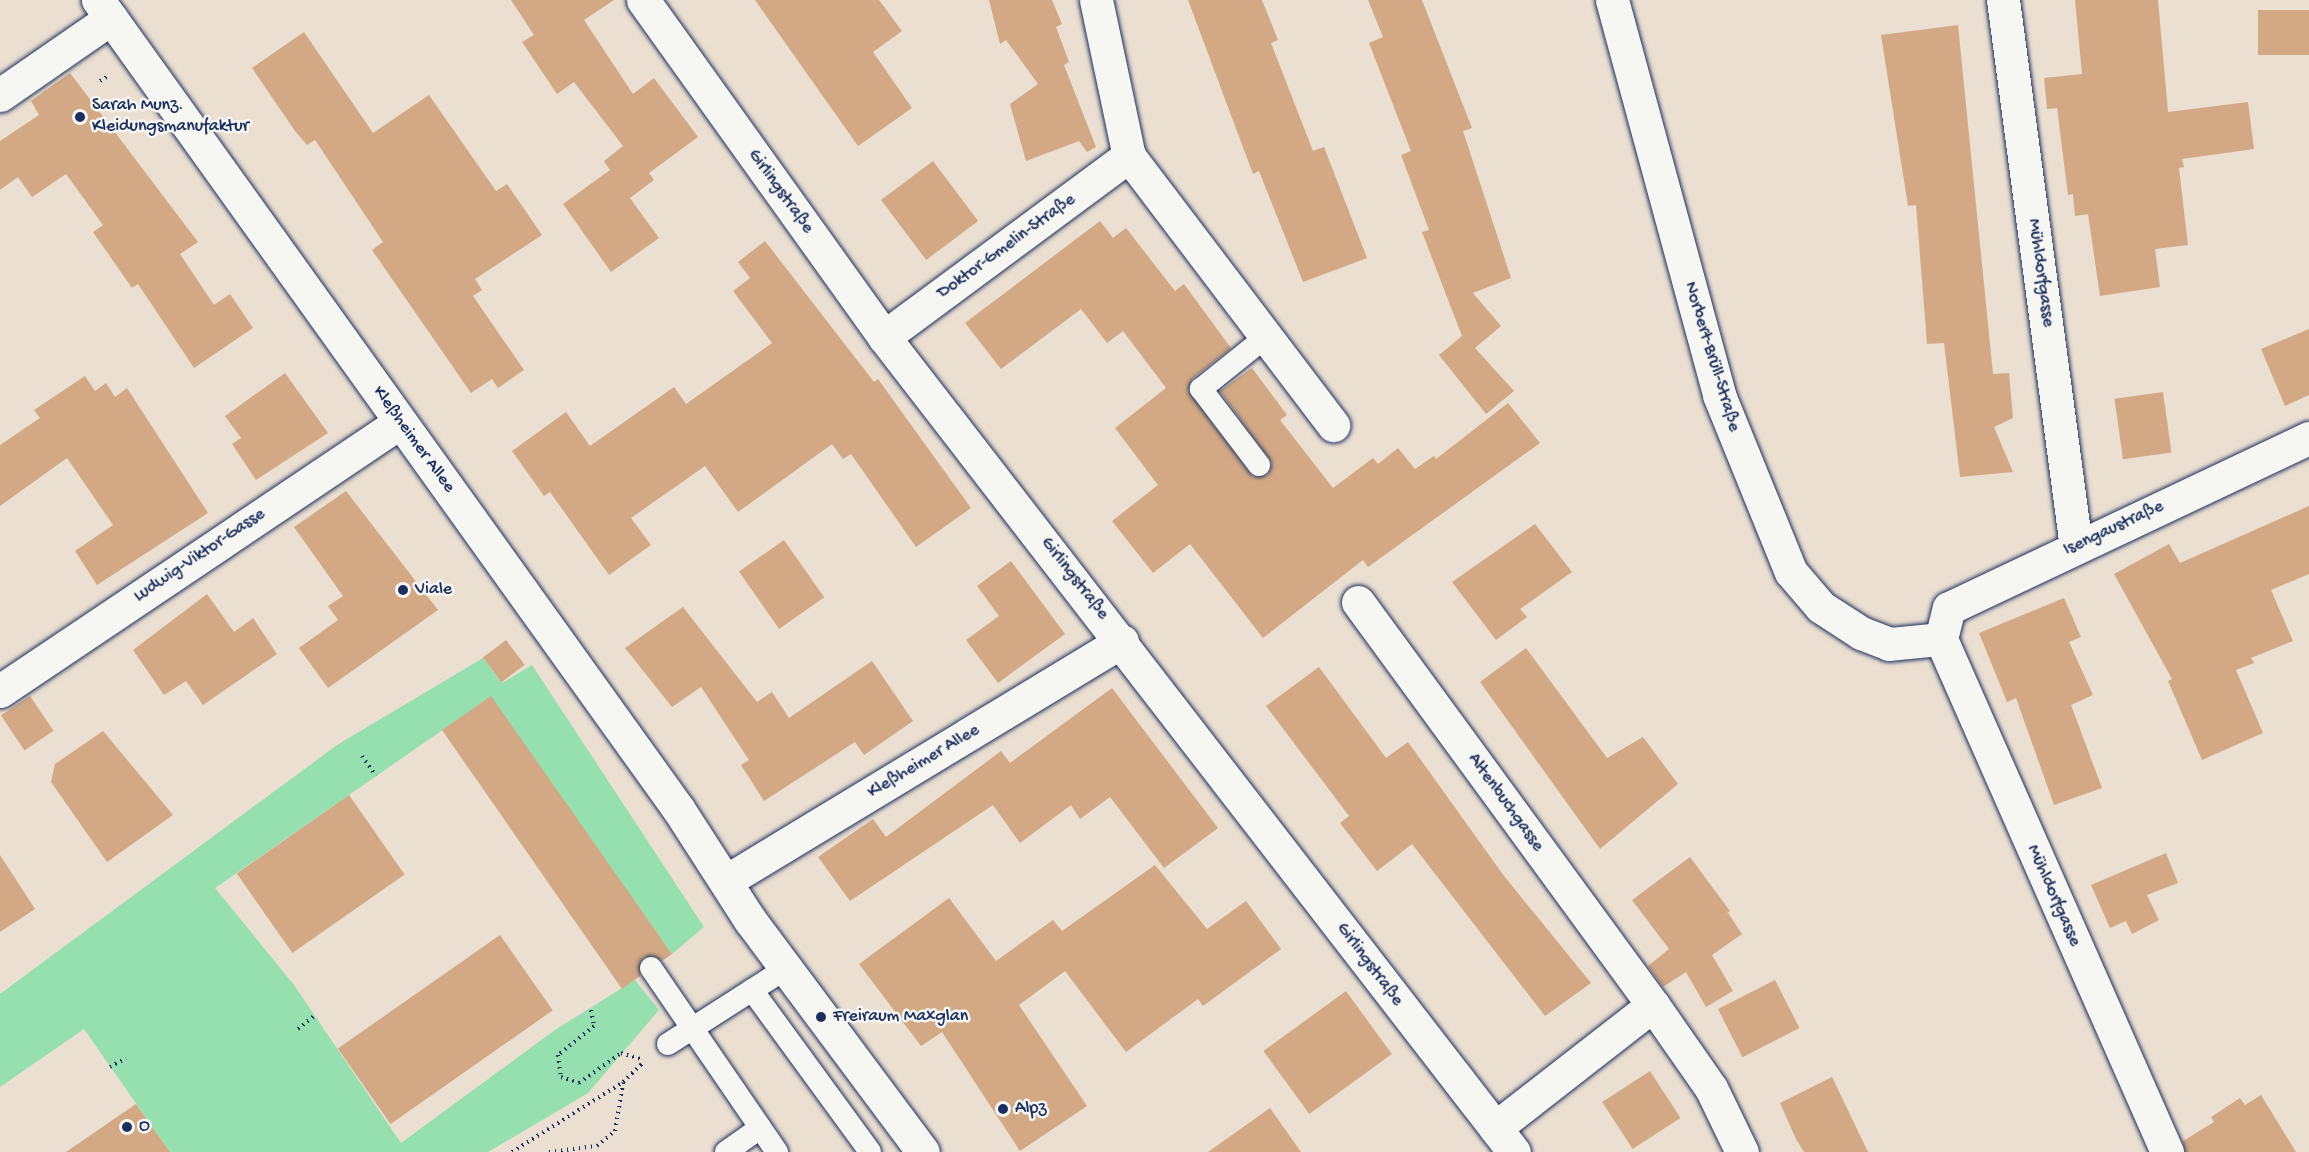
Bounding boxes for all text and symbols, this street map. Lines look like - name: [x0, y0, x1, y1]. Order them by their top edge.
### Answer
- place label: Sarah Munz. Kleidungsmanufaktur: [92, 96, 249, 138]
- marker: Sarah Munz. Kleidungsmanufaktur: [73, 110, 87, 124]
- street label: Girlingstraße: [742, 146, 818, 238]
- street label: Doktor-Gmelin-Straße: [934, 190, 1080, 304]
- street label: Mühldorfgasse: [2022, 217, 2058, 329]
- street label: Norbert-Brüll-Straße: [1678, 279, 1744, 435]
- street label: Kleßheimer Allee: [367, 382, 459, 498]
- street label: Isengaustraße: [2060, 496, 2168, 562]
- street label: Ludwig-Viktor-Gasse: [130, 504, 270, 608]
- street label: Girlingstraße: [1035, 533, 1113, 625]
- place label: Viale: [415, 579, 452, 601]
- marker: Viale: [396, 583, 410, 597]
- street label: Kleßheimer Allee: [864, 720, 984, 804]
- street label: Altenbuchgasse: [1462, 750, 1548, 856]
- street label: Mühldorfgasse: [2021, 842, 2085, 950]
- street label: Girlingstraße: [1331, 919, 1407, 1011]
- place label: Freiraum Maxglan: [833, 1006, 968, 1028]
- marker: Freiraum Maxglan: [814, 1010, 828, 1024]
- place label: Alpz: [1015, 1098, 1046, 1120]
- marker: Alpz: [996, 1102, 1010, 1116]
- place label: O: [139, 1116, 150, 1138]
- marker: O: [120, 1120, 134, 1134]

